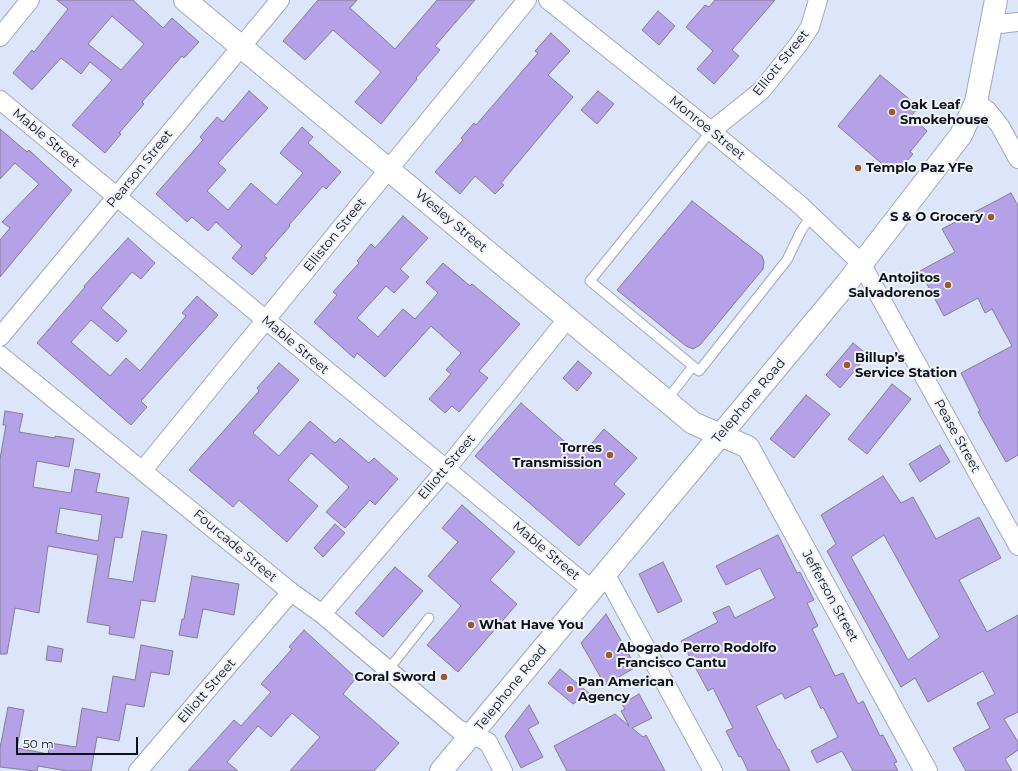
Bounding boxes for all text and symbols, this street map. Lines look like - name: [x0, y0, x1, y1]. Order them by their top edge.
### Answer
- street label: Elliott Street: [750, 27, 812, 99]
- street label: Monroe Street: [666, 93, 748, 163]
- place label: Oak Leaf Smokehouse: [900, 97, 989, 128]
- street label: Mable Street: [9, 105, 83, 171]
- marker: Oak Leaf Smokehouse: [887, 107, 897, 117]
- street label: Pearson Street: [104, 127, 176, 211]
- place label: Templo Paz YFe: [866, 160, 973, 176]
- marker: Templo Paz YFe: [853, 163, 863, 173]
- street label: Wesley Street: [412, 186, 490, 256]
- street label: Elliston Street: [301, 195, 369, 275]
- place label: S & O Grocery: [890, 209, 983, 225]
- marker: S & O Grocery: [986, 212, 996, 222]
- place label: Antojitos Salvadorenos: [849, 270, 940, 301]
- marker: Antojitos Salvadorenos: [943, 280, 953, 290]
- street label: Mable Street: [258, 312, 332, 378]
- place label: Billup’s Service Station: [855, 350, 957, 381]
- street label: Telephone Road: [709, 355, 789, 447]
- marker: Billup’s Service Station: [842, 360, 852, 370]
- street label: Pease Street: [930, 397, 984, 475]
- street label: Elliott Street: [415, 431, 479, 503]
- place label: Torres Transmission: [512, 440, 602, 471]
- marker: Torres Transmission: [605, 450, 615, 460]
- street label: Fourcade Street: [190, 507, 280, 585]
- street label: Mable Street: [509, 518, 583, 584]
- street label: Jefferson Street: [798, 548, 862, 644]
- place label: What Have You: [479, 617, 584, 633]
- marker: What Have You: [466, 620, 476, 630]
- place label: Abogado Perro Rodolfo Francisco Cantu: [617, 640, 777, 671]
- street label: Telephone Road: [472, 642, 550, 734]
- marker: Abogado Perro Rodolfo Francisco Cantu: [604, 650, 614, 660]
- street label: Elliott Street: [175, 656, 239, 726]
- place label: Coral Sword: [354, 669, 436, 685]
- marker: Coral Sword: [439, 672, 449, 682]
- place label: Pan American Agency: [578, 674, 674, 705]
- marker: Pan American Agency: [565, 684, 575, 694]
- scale bar: [18, 729, 140, 755]
- text: 50 m: [23, 736, 54, 751]

